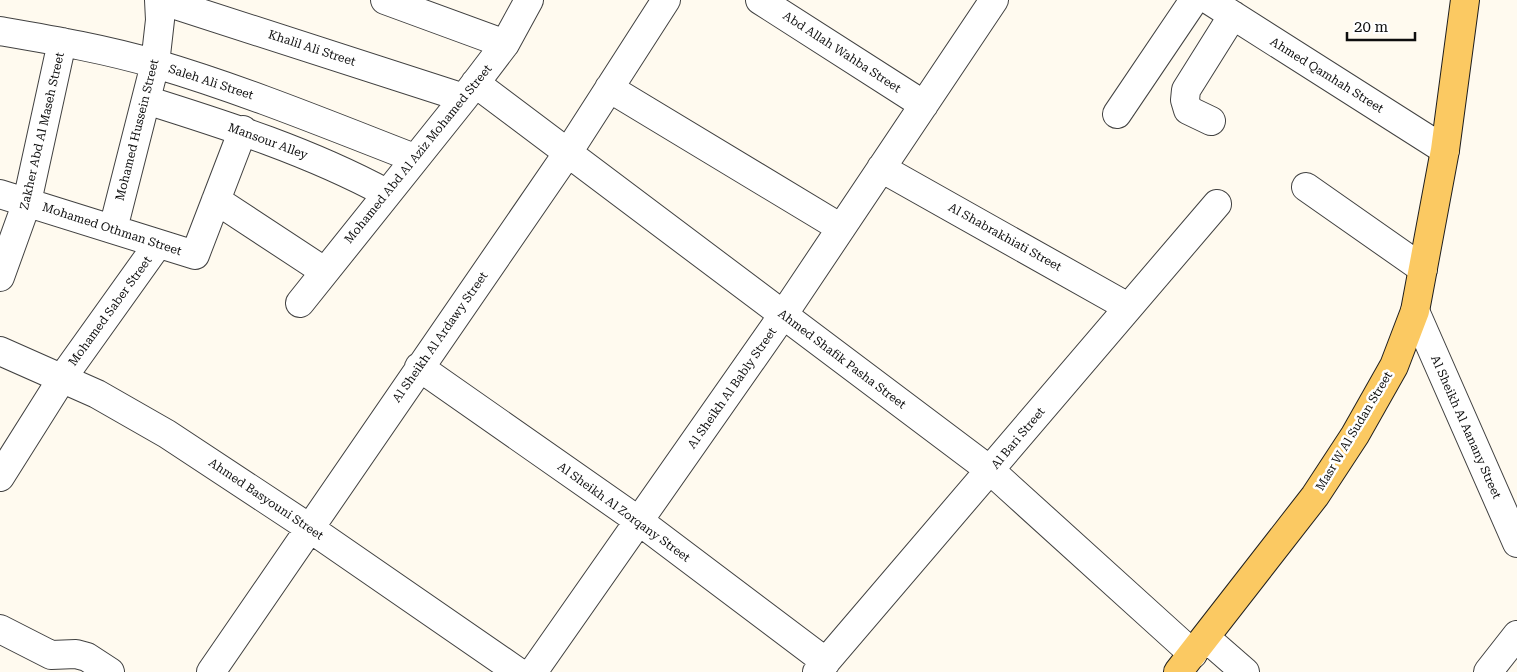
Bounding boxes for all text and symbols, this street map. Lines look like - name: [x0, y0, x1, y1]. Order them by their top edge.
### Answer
- street label: Abd Allah Wahba Street: [780, 9, 904, 96]
- scale bar: [1347, 10, 1414, 42]
- text: 20 m: [1354, 18, 1389, 36]
- street label: Khalil Ali Street: [267, 27, 358, 69]
- street label: Ahmed Qamhah Street: [1268, 34, 1387, 116]
- street label: Zakher Abd Al Maseh Street: [17, 50, 67, 211]
- street label: Mohamed Hussein Street: [113, 57, 162, 202]
- street label: Mohamed Abd Al Aziz Mohamed Street: [341, 61, 495, 246]
- street label: Saleh Ali Street: [167, 62, 256, 103]
- street label: Mansour Alley: [226, 120, 311, 162]
- street label: Mohamed Othman Street: [41, 200, 184, 258]
- street label: Al Shabrakhiati Street: [946, 200, 1064, 274]
- street label: Mohamed Saber Street: [66, 253, 155, 369]
- street label: Al Sheikh Al Ardawy Street: [389, 269, 491, 405]
- street label: Ahmed Shafik Pasha Street: [775, 306, 909, 412]
- street label: Al Sheikh Al Bably Street: [685, 324, 780, 451]
- street label: Al Sheikh Al Aanany Street: [1428, 353, 1504, 501]
- street label: Masr W Al Sudan Street: [1313, 369, 1395, 493]
- street label: Al Bari Street: [988, 404, 1048, 472]
- street label: Ahmed Basyouni Street: [206, 455, 326, 543]
- street label: Al Sheikh Al Zorqany Street: [555, 459, 693, 565]

